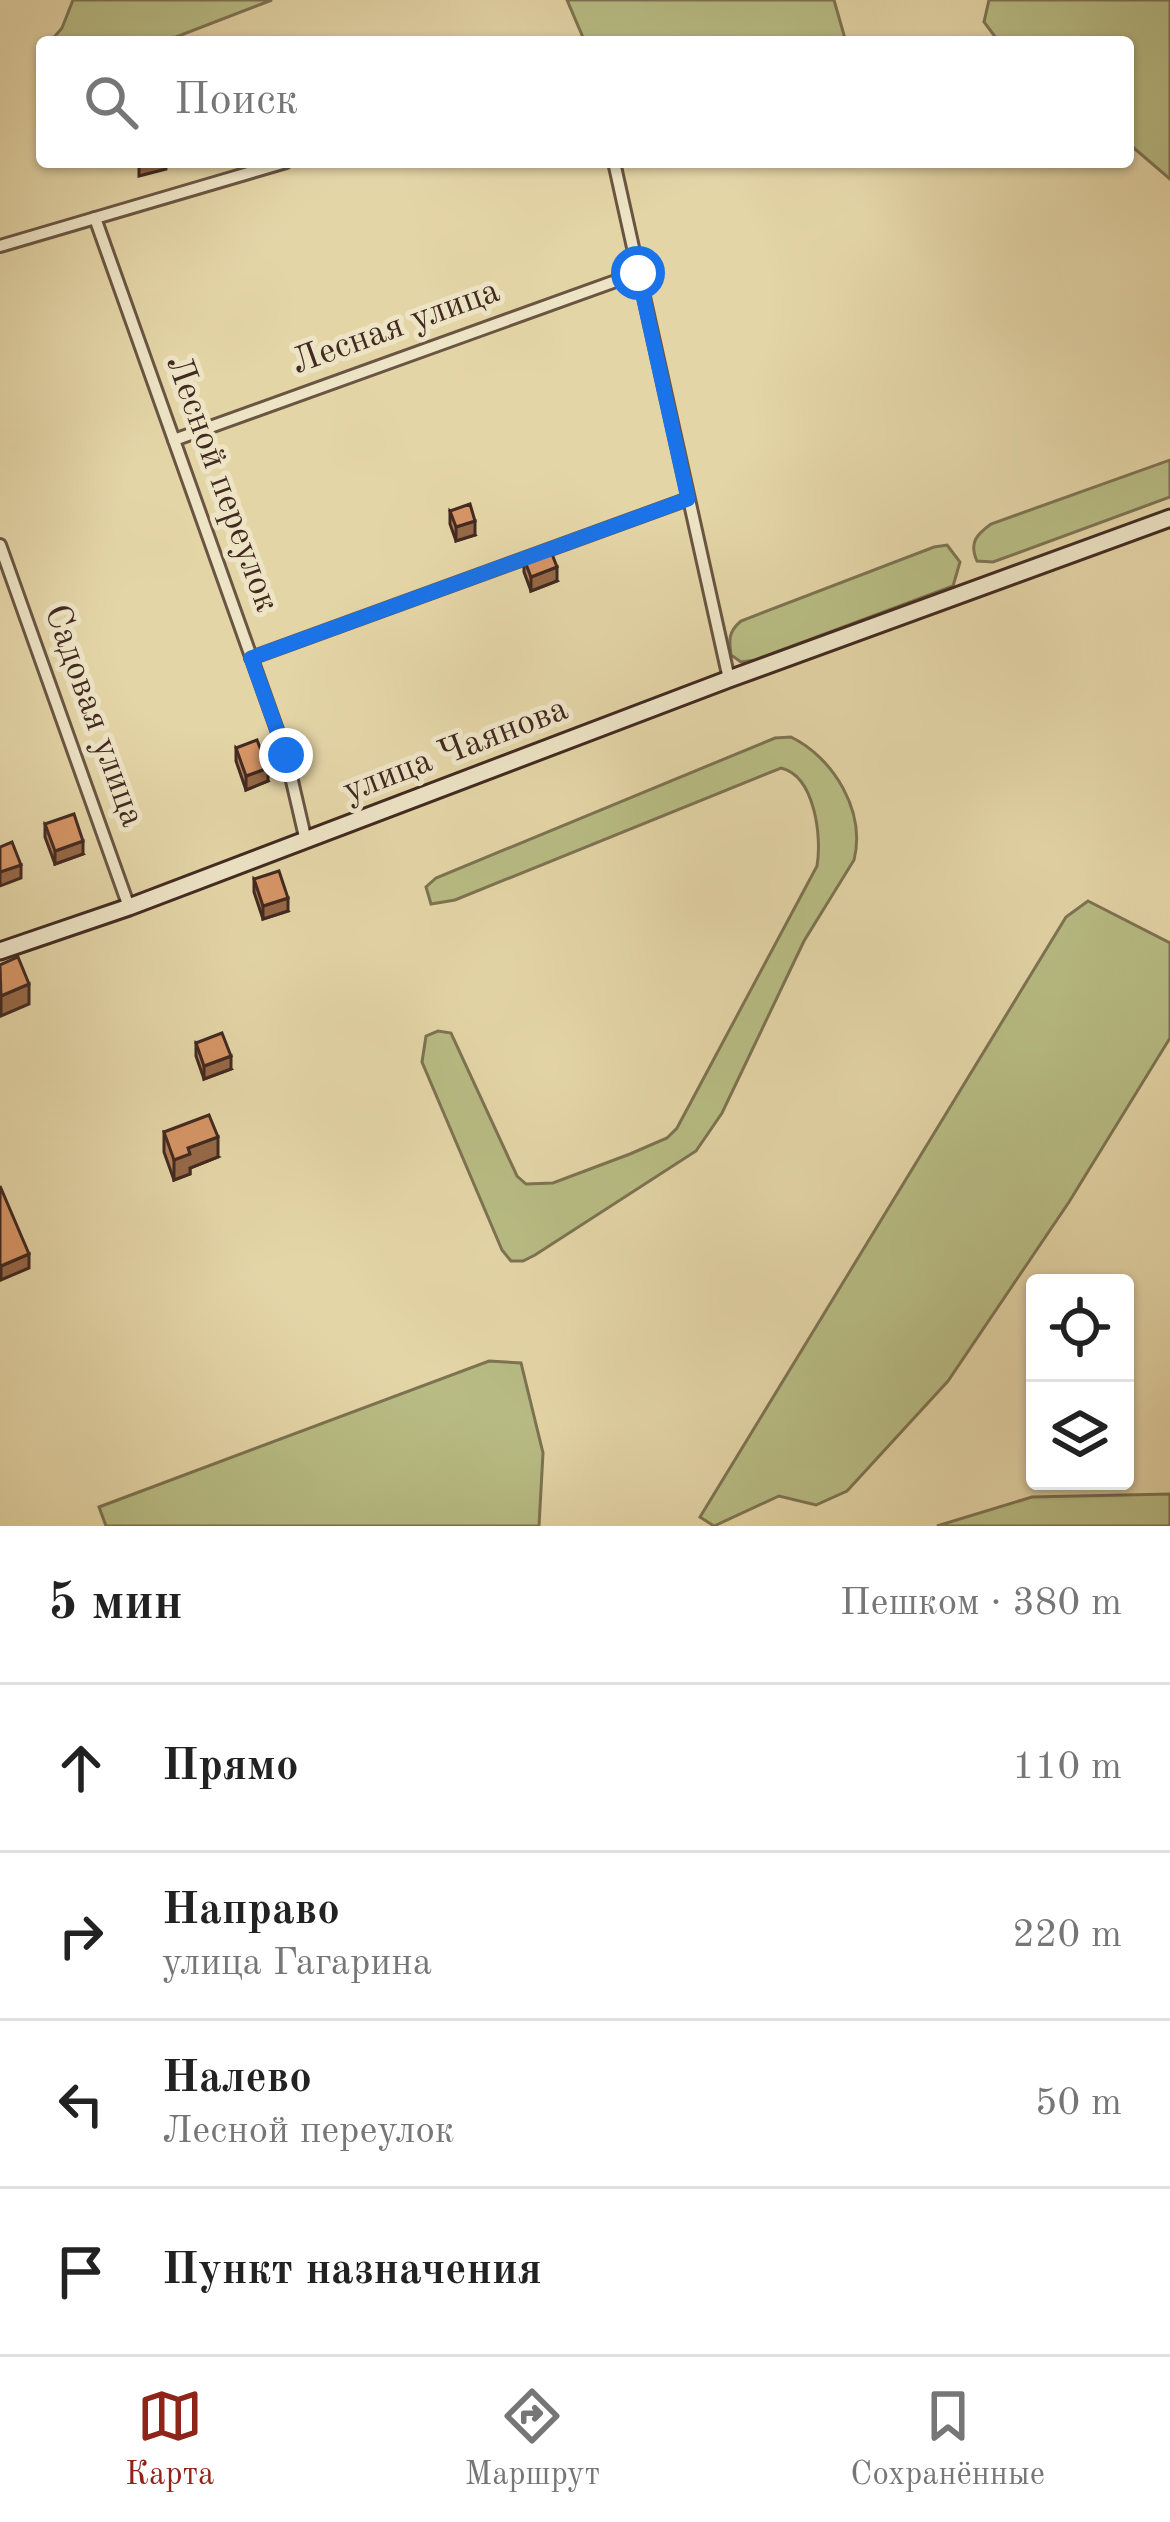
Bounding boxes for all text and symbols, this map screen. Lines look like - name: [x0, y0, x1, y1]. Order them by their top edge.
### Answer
- search box: [36, 36, 1134, 168]
- icon: search: [78, 69, 144, 135]
- text: Поиск: [174, 79, 298, 124]
- route start: [611, 246, 665, 300]
- street label: Лесная улица: [287, 274, 505, 382]
- street label: Лесной переулок: [158, 351, 284, 617]
- street label: Садовая улица: [36, 600, 150, 832]
- street label: улица Чаянова: [339, 692, 574, 810]
- route end: [259, 728, 313, 782]
- map controls: [1026, 1274, 1134, 1490]
- button: locate: [1026, 1274, 1134, 1382]
- button: layers: [1026, 1382, 1134, 1490]
- text: 5 мин: [48, 1579, 183, 1630]
- text: Пешком · 380 m: [840, 1584, 1122, 1623]
- icon: ahead: [48, 1735, 114, 1801]
- text: Прямо: [162, 1745, 299, 1790]
- text: 110 m: [1012, 1748, 1122, 1787]
- text: Направо: [162, 1889, 340, 1934]
- icon: right: [48, 1903, 114, 1969]
- text: 220 m: [1012, 1916, 1122, 1955]
- text: улица Гагарина: [162, 1944, 432, 1983]
- text: Налево: [162, 2057, 312, 2102]
- icon: left: [48, 2071, 114, 2137]
- text: 50 m: [1035, 2084, 1122, 2123]
- text: Лесной переулок: [162, 2112, 454, 2151]
- icon: arrive: [48, 2239, 114, 2305]
- text: Пункт назначения: [162, 2249, 542, 2294]
- tab: Карта: [125, 2383, 214, 2496]
- tab: Маршрут: [465, 2383, 600, 2496]
- tab: Сохранённые: [850, 2383, 1045, 2496]

